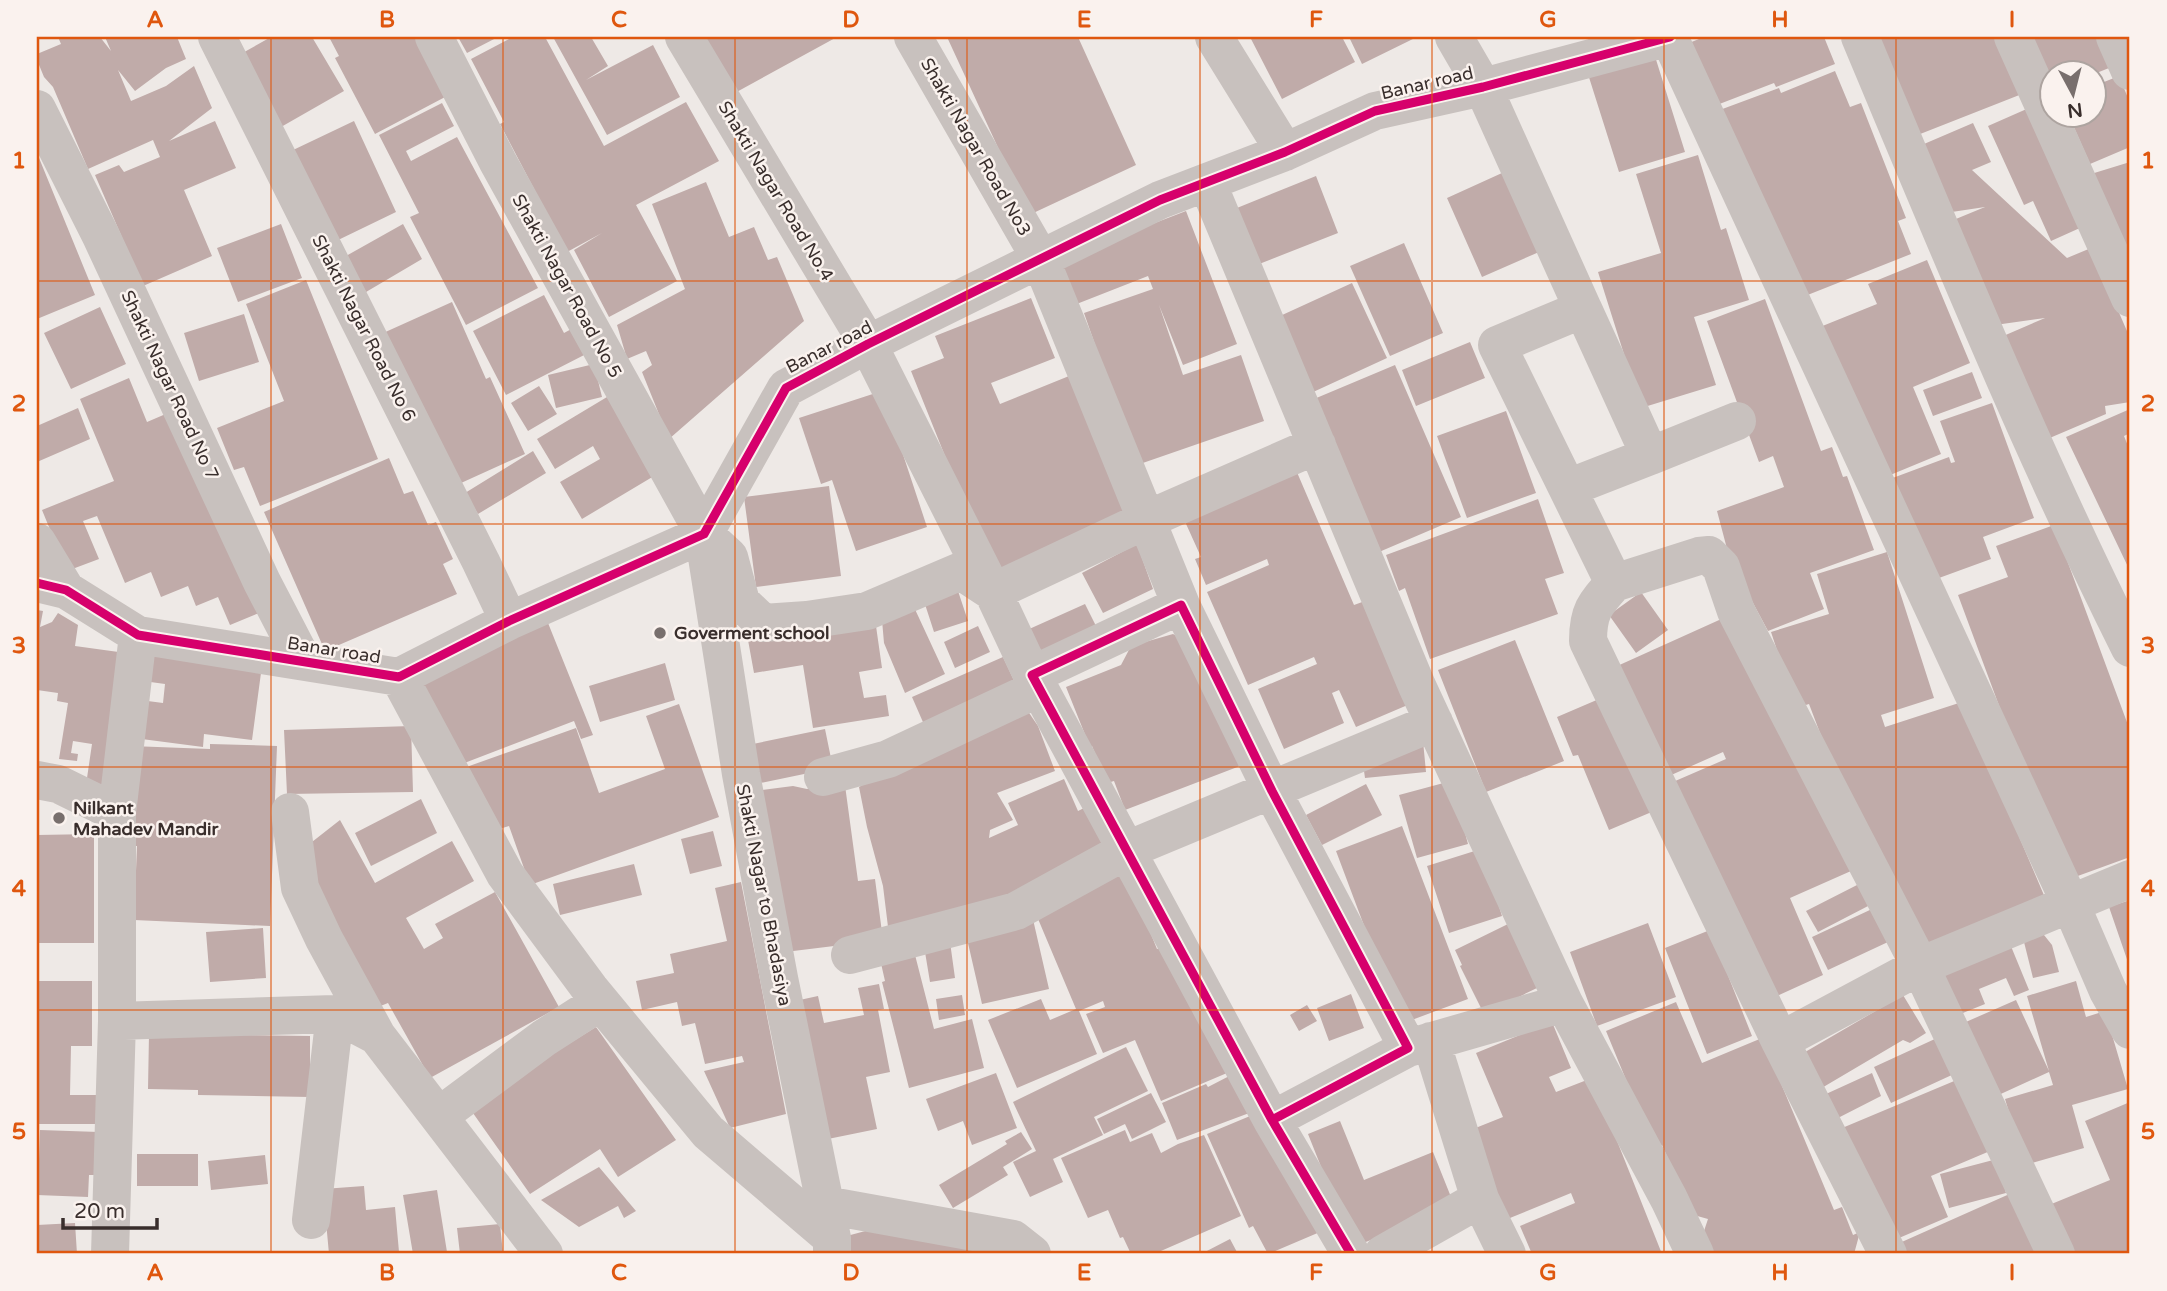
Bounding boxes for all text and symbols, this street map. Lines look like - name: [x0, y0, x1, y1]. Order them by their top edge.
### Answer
- text: A: [146, 6, 164, 34]
- text: B: [379, 6, 395, 34]
- text: C: [611, 6, 627, 34]
- text: D: [842, 6, 860, 34]
- text: E: [1077, 6, 1091, 34]
- text: F: [1309, 6, 1323, 34]
- text: G: [1539, 6, 1557, 34]
- text: H: [1771, 6, 1789, 34]
- text: I: [2009, 6, 2015, 34]
- street label: Shakti Nagar Road No3: [916, 54, 1036, 240]
- north arrow: [2038, 60, 2108, 130]
- street label: Banar road: [1379, 62, 1475, 104]
- street label: Shakti Nagar Road No.4: [714, 97, 838, 285]
- text: N: [2066, 98, 2084, 122]
- text: 1: [12, 147, 26, 175]
- text: 1: [2141, 147, 2155, 175]
- street label: Shakti Nagar Road No 5: [507, 190, 627, 382]
- street label: Shakti Nagar Road No 6: [307, 231, 421, 425]
- street label: Shakti Nagar Road No 7: [116, 287, 224, 483]
- street label: Banar road: [782, 316, 876, 378]
- text: 2: [12, 390, 26, 418]
- text: 2: [2141, 390, 2155, 418]
- place label: Goverment school: [674, 622, 830, 644]
- marker: Goverment school: [652, 625, 668, 641]
- text: 3: [12, 632, 26, 660]
- street label: Banar road: [286, 632, 382, 668]
- text: 3: [2141, 632, 2155, 660]
- street label: Shakti Nagar to Bhadasiya: [732, 782, 796, 1008]
- place label: Nilkant Mahadev Mandir: [73, 797, 220, 840]
- marker: Nilkant Mahadev Mandir: [51, 810, 67, 826]
- text: 4: [12, 875, 27, 903]
- text: 4: [2141, 875, 2156, 903]
- text: 5: [12, 1118, 26, 1146]
- text: 5: [2141, 1118, 2155, 1146]
- scale bar: [63, 1186, 158, 1230]
- text: 20 m: [74, 1199, 125, 1224]
- text: A: [146, 1259, 164, 1287]
- text: B: [379, 1259, 395, 1287]
- text: C: [611, 1259, 627, 1287]
- text: D: [842, 1259, 860, 1287]
- text: E: [1077, 1259, 1091, 1287]
- text: F: [1309, 1259, 1323, 1287]
- text: G: [1539, 1259, 1557, 1287]
- text: H: [1771, 1259, 1789, 1287]
- text: I: [2009, 1259, 2015, 1287]

